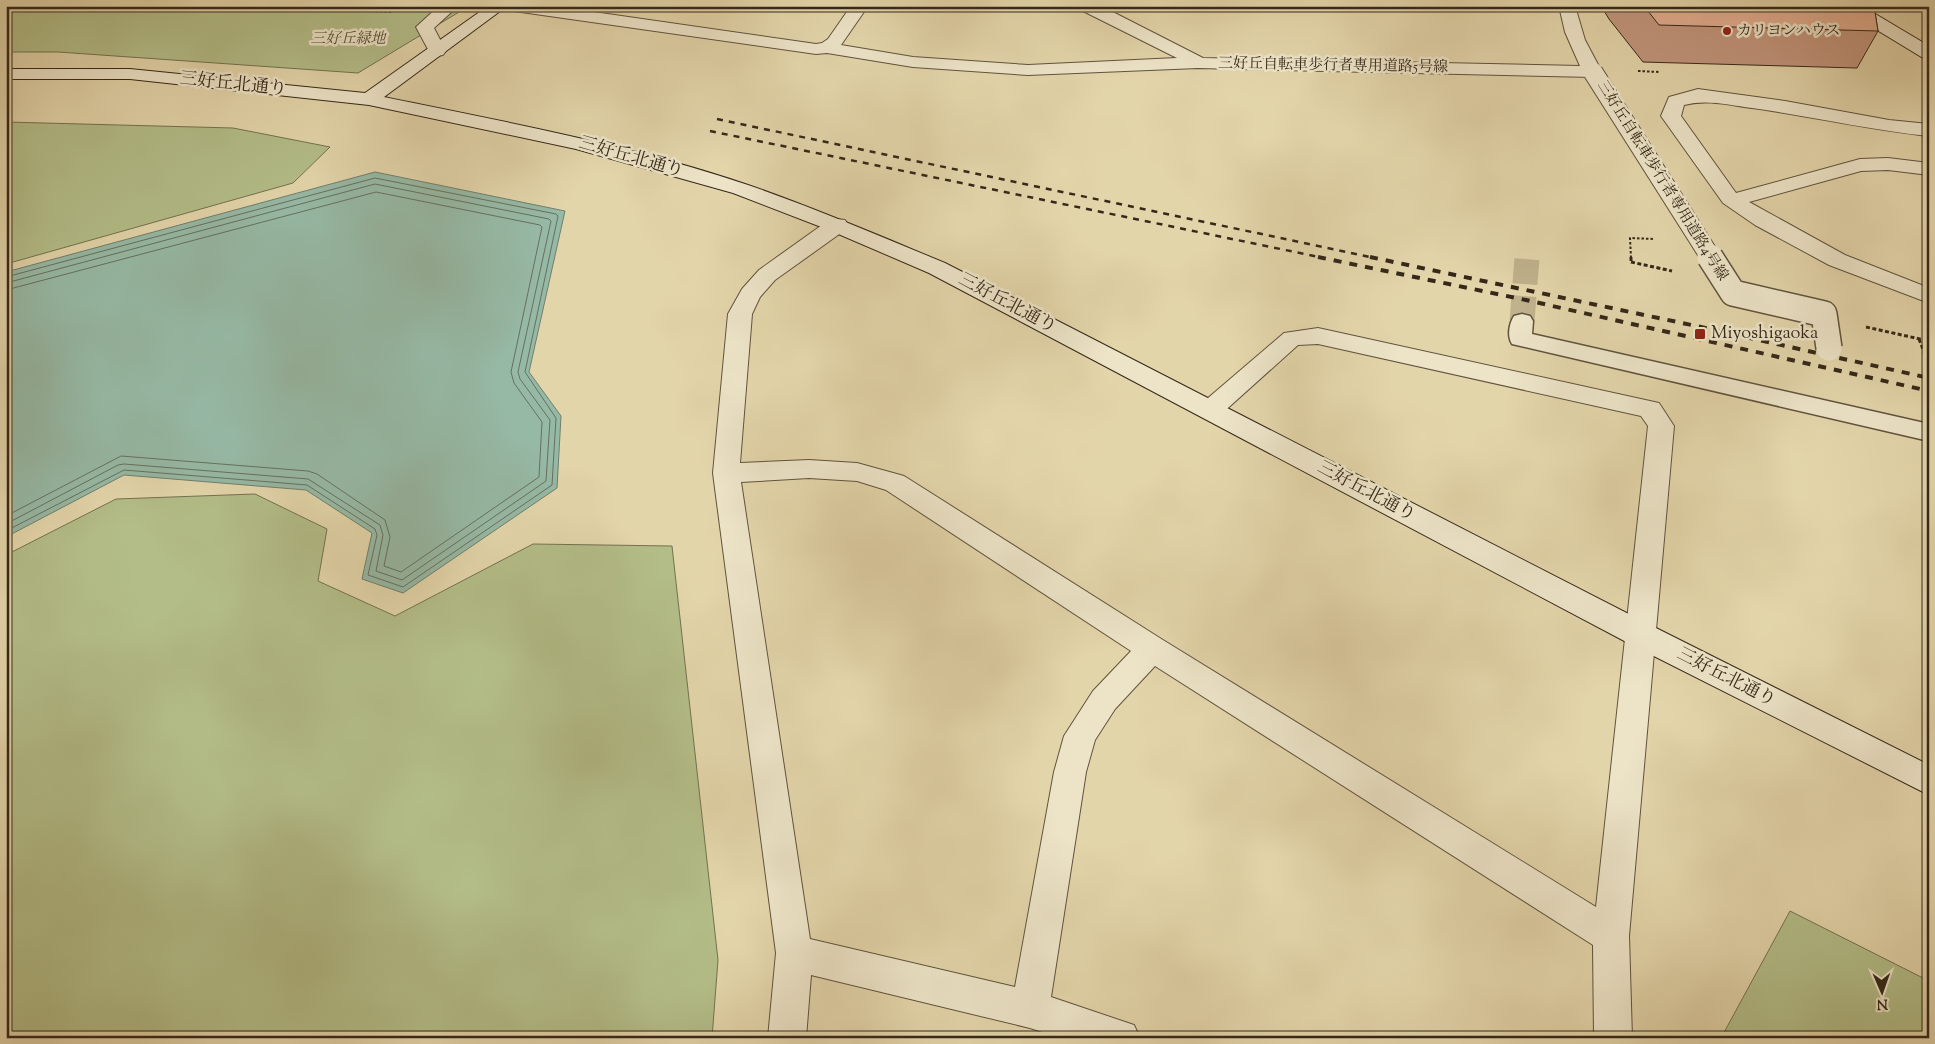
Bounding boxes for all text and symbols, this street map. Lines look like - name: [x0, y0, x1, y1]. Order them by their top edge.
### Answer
- place label: カリヨンハウス: [1737, 21, 1841, 42]
- marker: カリヨンハウス: [1721, 25, 1733, 37]
- park label: 三好丘緑地: [310, 29, 387, 50]
- street label: 三好丘自転車歩行者専用道路5号線: [1218, 53, 1448, 79]
- street label: 三好丘北通り: [178, 66, 288, 104]
- street label: 三好丘自転車歩行者専用道路4号線: [1591, 77, 1733, 285]
- street label: 三好丘北通り: [576, 131, 686, 185]
- street label: 三好丘北通り: [953, 267, 1061, 341]
- place label: Miyoshigaoka: [1711, 321, 1818, 347]
- marker: Miyoshigaoka: [1693, 327, 1707, 341]
- street label: 三好丘北通り: [1312, 455, 1420, 529]
- street label: 三好丘北通り: [1672, 642, 1780, 714]
- north arrow: [1858, 966, 1908, 1016]
- text: N: [1876, 993, 1888, 1013]

